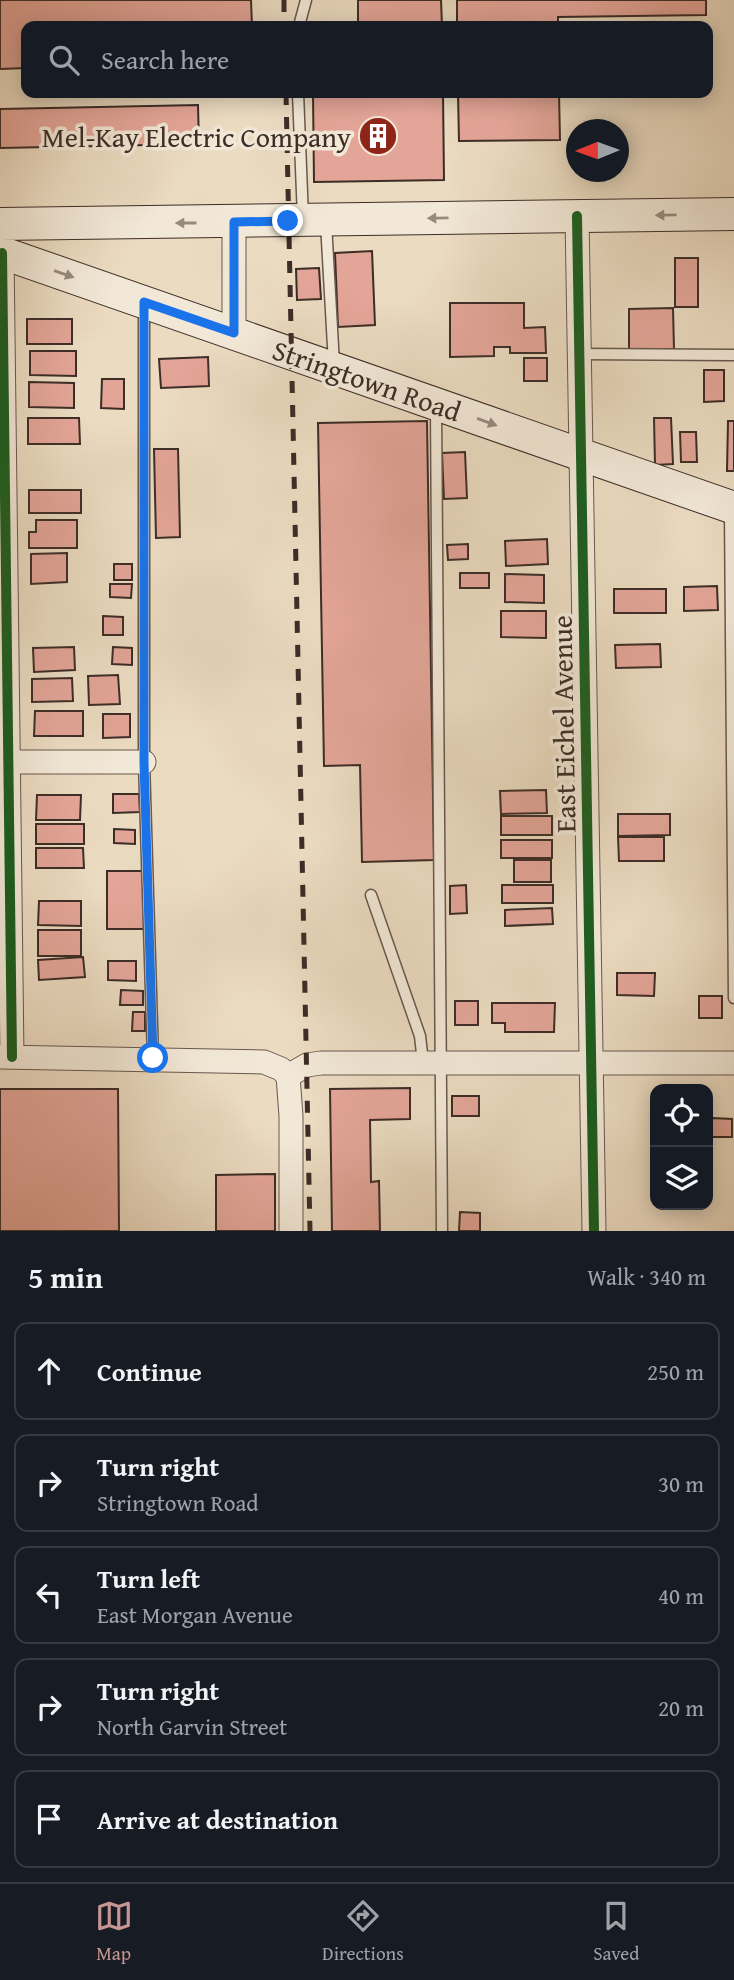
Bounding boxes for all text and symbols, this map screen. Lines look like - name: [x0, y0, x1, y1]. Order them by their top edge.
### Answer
- search box: [21, 21, 713, 98]
- text: Search here: [101, 40, 229, 79]
- icon: search: [45, 41, 83, 79]
- building icon: Mel-Kay Electric Company: [357, 115, 399, 157]
- place label: Mel-Kay Electric Company: [42, 116, 351, 157]
- north arrow: [566, 119, 629, 182]
- route end: [272, 205, 303, 236]
- one-way arrow: [655, 209, 677, 221]
- one-way arrow: [427, 213, 449, 224]
- one-way arrow: [175, 217, 197, 229]
- one-way arrow: [54, 269, 75, 280]
- street label: Stringtown Road: [267, 329, 467, 431]
- one-way arrow: [477, 417, 498, 428]
- street label: East Eichel Avenue: [541, 615, 585, 833]
- route start: [137, 1042, 168, 1073]
- map controls: [650, 1084, 713, 1210]
- button: locate: [650, 1084, 713, 1147]
- button: layers: [650, 1147, 713, 1210]
- text: 5 min: [28, 1255, 103, 1299]
- text: Walk · 340 m: [587, 1260, 706, 1293]
- icon: ahead: [30, 1352, 68, 1390]
- text: Continue: [97, 1352, 202, 1391]
- text: 250 m: [647, 1355, 704, 1388]
- text: Turn right: [97, 1447, 219, 1486]
- icon: right: [30, 1464, 68, 1502]
- text: 30 m: [658, 1467, 704, 1500]
- text: Stringtown Road: [97, 1486, 259, 1519]
- text: Turn left: [97, 1559, 200, 1598]
- icon: left: [30, 1576, 68, 1614]
- text: 40 m: [658, 1579, 704, 1612]
- text: East Morgan Avenue: [97, 1598, 293, 1631]
- text: Turn right: [97, 1671, 219, 1710]
- icon: right: [30, 1688, 68, 1726]
- text: 20 m: [658, 1691, 704, 1724]
- text: North Garvin Street: [97, 1710, 287, 1743]
- icon: arrive: [30, 1800, 68, 1838]
- text: Arrive at destination: [97, 1800, 338, 1839]
- tab: Map: [95, 1897, 133, 1967]
- tab: Directions: [322, 1897, 404, 1967]
- tab: Saved: [593, 1897, 639, 1967]

